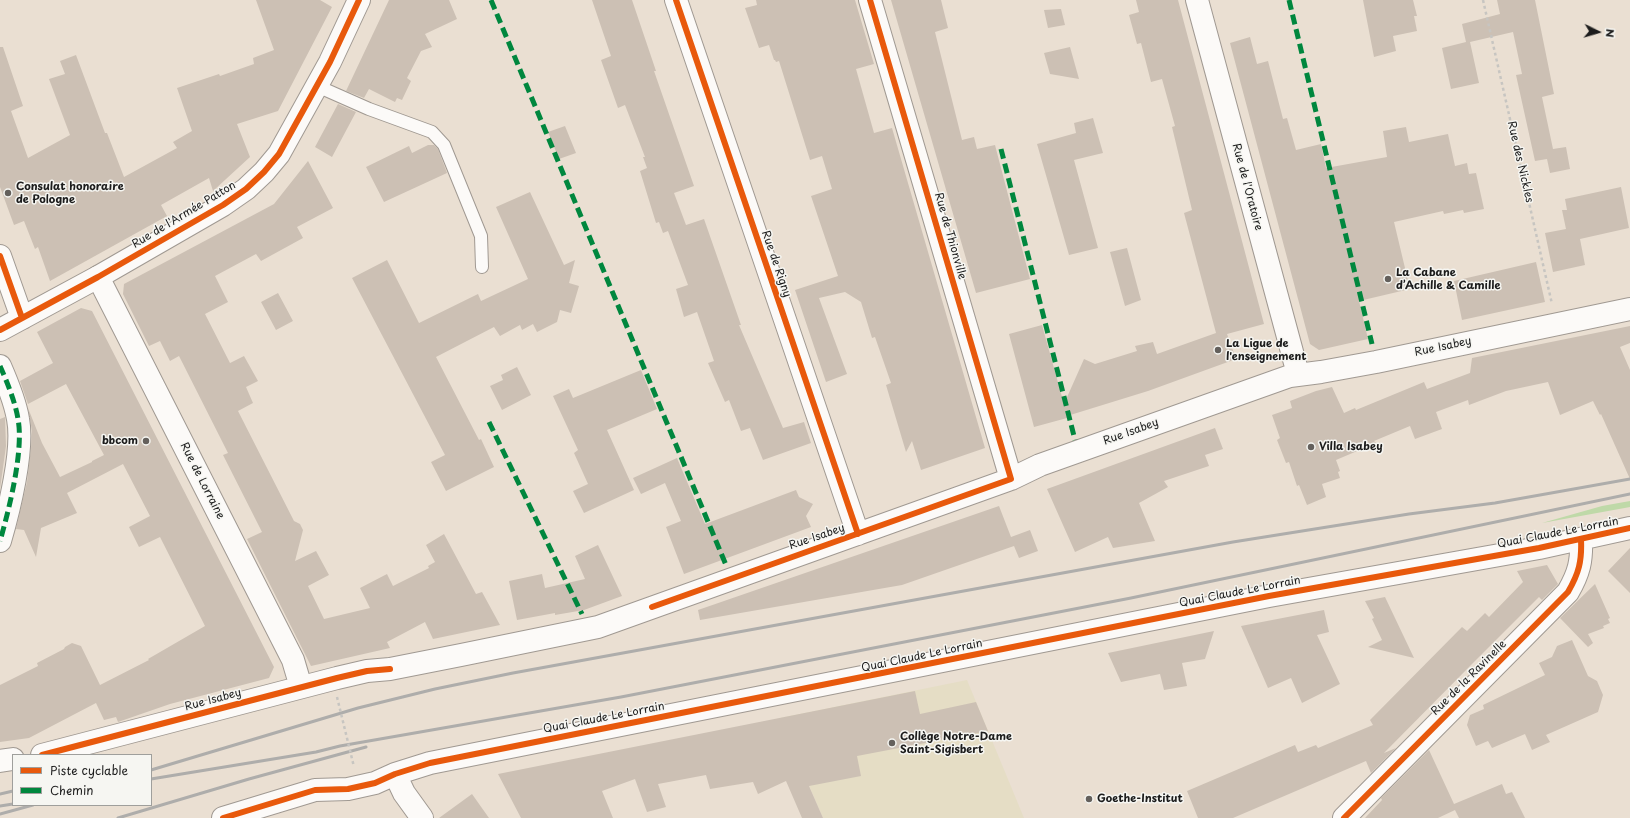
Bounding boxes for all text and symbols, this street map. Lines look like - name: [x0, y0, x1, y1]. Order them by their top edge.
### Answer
- north arrow: [1578, 12, 1618, 52]
- text: N: [1602, 28, 1619, 38]
- street label: Rue des Nickles: [1504, 120, 1536, 204]
- street label: Rue de l'Oratoire: [1229, 142, 1265, 232]
- street label: Rue de l'Armée Patton: [130, 179, 238, 251]
- place label: Consulat honoraire de Pologne: [16, 180, 124, 206]
- marker: Consulat honoraire de Pologne: [3, 188, 13, 198]
- street label: Rue de Thionville: [931, 191, 969, 281]
- street label: Rue de Rigny: [758, 229, 794, 299]
- place label: La Cabane d’Achille & Camille: [1396, 266, 1500, 292]
- marker: La Cabane d’Achille & Camille: [1383, 274, 1393, 284]
- street label: Rue Isabey: [1413, 335, 1473, 359]
- place label: La Ligue de l'enseignement: [1226, 337, 1307, 363]
- marker: La Ligue de l'enseignement: [1213, 345, 1223, 355]
- street label: Rue Isabey: [1101, 416, 1161, 448]
- place label: bbcom: [102, 434, 138, 448]
- marker: bbcom: [141, 436, 151, 446]
- street label: Rue de Lorraine: [177, 440, 227, 522]
- place label: Villa Isabey: [1319, 440, 1383, 454]
- marker: Villa Isabey: [1306, 442, 1316, 452]
- street label: Quai Claude Le Lorrain: [1496, 515, 1620, 551]
- street label: Rue Isabey: [787, 521, 847, 553]
- street label: Quai Claude Le Lorrain: [1178, 574, 1302, 610]
- street label: Quai Claude Le Lorrain: [860, 637, 984, 675]
- street label: Rue de la Ravinelle: [1429, 638, 1509, 718]
- street label: Rue Isabey: [183, 686, 243, 714]
- street label: Quai Claude Le Lorrain: [542, 700, 666, 736]
- place label: Collège Notre-Dame Saint-Sigisbert: [900, 730, 1012, 756]
- marker: Collège Notre-Dame Saint-Sigisbert: [887, 738, 897, 748]
- legend: [12, 754, 152, 806]
- text: Piste cyclable: [50, 761, 128, 779]
- text: Chemin: [50, 781, 94, 799]
- place label: Goethe-Institut: [1097, 792, 1183, 806]
- marker: Goethe-Institut: [1084, 794, 1094, 804]

